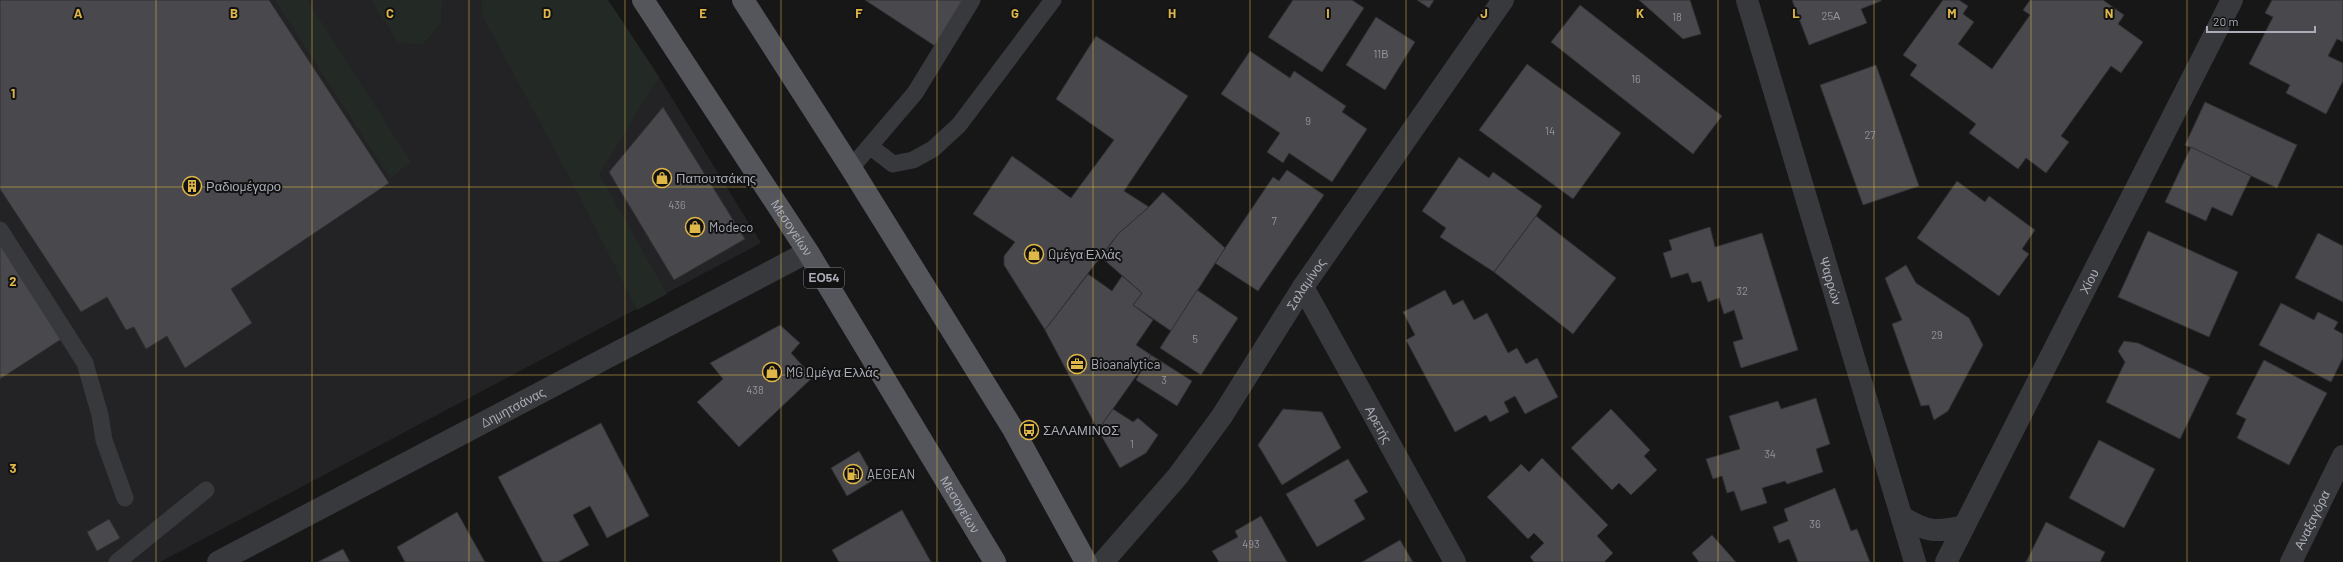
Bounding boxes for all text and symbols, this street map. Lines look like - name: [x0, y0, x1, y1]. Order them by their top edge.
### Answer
- text: A: [74, 5, 83, 21]
- text: B: [230, 5, 238, 21]
- text: C: [386, 5, 394, 21]
- text: D: [543, 5, 551, 21]
- text: E: [699, 5, 707, 21]
- text: F: [855, 5, 863, 21]
- text: G: [1011, 5, 1019, 21]
- text: H: [1168, 5, 1176, 21]
- text: I: [1326, 5, 1330, 21]
- text: J: [1480, 5, 1488, 21]
- text: K: [1636, 5, 1644, 21]
- text: L: [1792, 5, 1800, 21]
- text: M: [1947, 5, 1957, 21]
- text: N: [2105, 5, 2113, 21]
- scale bar: [2207, 8, 2315, 34]
- house number: 25Α: [1822, 9, 1841, 22]
- house number: 18: [1672, 10, 1682, 23]
- text: 20 m: [2213, 14, 2239, 28]
- house number: 11Β: [1373, 47, 1389, 60]
- house number: 16: [1631, 72, 1641, 85]
- text: 1: [11, 85, 15, 101]
- house number: 9: [1305, 114, 1311, 127]
- house number: 14: [1545, 124, 1555, 137]
- house number: 27: [1864, 128, 1876, 141]
- shop icon: Παπουτσάκης: [651, 167, 673, 189]
- place label: Παπουτσάκης: [676, 170, 756, 186]
- building icon: Ραδιομέγαρο: [181, 175, 203, 197]
- place label: Ραδιομέγαρο: [206, 178, 281, 194]
- street label: Μεσογείων: [768, 197, 816, 259]
- house number: 436: [668, 198, 686, 211]
- house number: 7: [1271, 214, 1277, 227]
- shop icon: Modeco: [684, 216, 706, 238]
- place label: Modeco: [709, 219, 753, 235]
- shop icon: Ωμέγα Ελλάς: [1023, 243, 1045, 265]
- place label: Ωμέγα Ελλάς: [1048, 246, 1121, 262]
- street label: Σαλαμίνος: [1283, 255, 1329, 313]
- street label: Ψαρρών: [1816, 255, 1846, 307]
- street label: Χίου: [2076, 266, 2102, 296]
- road number: ΕΟ54: [804, 268, 844, 288]
- text: 2: [9, 273, 17, 289]
- house number: 32: [1736, 284, 1748, 297]
- house number: 29: [1931, 328, 1943, 341]
- house number: 5: [1192, 332, 1198, 345]
- office icon: Bioanalytica: [1066, 353, 1088, 375]
- place label: Bioanalytica: [1091, 356, 1160, 372]
- shop icon: MG Ωμέγα Ελλάς: [761, 361, 783, 383]
- place label: MG Ωμέγα Ελλάς: [786, 364, 879, 380]
- house number: 3: [1161, 373, 1167, 386]
- house number: 438: [746, 383, 764, 396]
- street label: Δημητσάνας: [478, 384, 548, 431]
- street label: Αρετής: [1362, 403, 1396, 446]
- bus stop icon: ΣΑΛΑΜΙΝΟΣ: [1018, 419, 1040, 441]
- place label: ΣΑΛΑΜΙΝΟΣ: [1043, 422, 1119, 438]
- house number: 1: [1130, 437, 1134, 450]
- house number: 34: [1764, 447, 1776, 460]
- text: 3: [9, 460, 17, 476]
- fuel station icon: AEGEAN: [842, 463, 864, 485]
- place label: AEGEAN: [867, 466, 915, 482]
- street label: Μεσογείων: [937, 473, 984, 536]
- street label: Αναξαγόρα: [2290, 487, 2333, 552]
- house number: 36: [1809, 517, 1821, 530]
- house number: 493: [1242, 537, 1260, 550]

